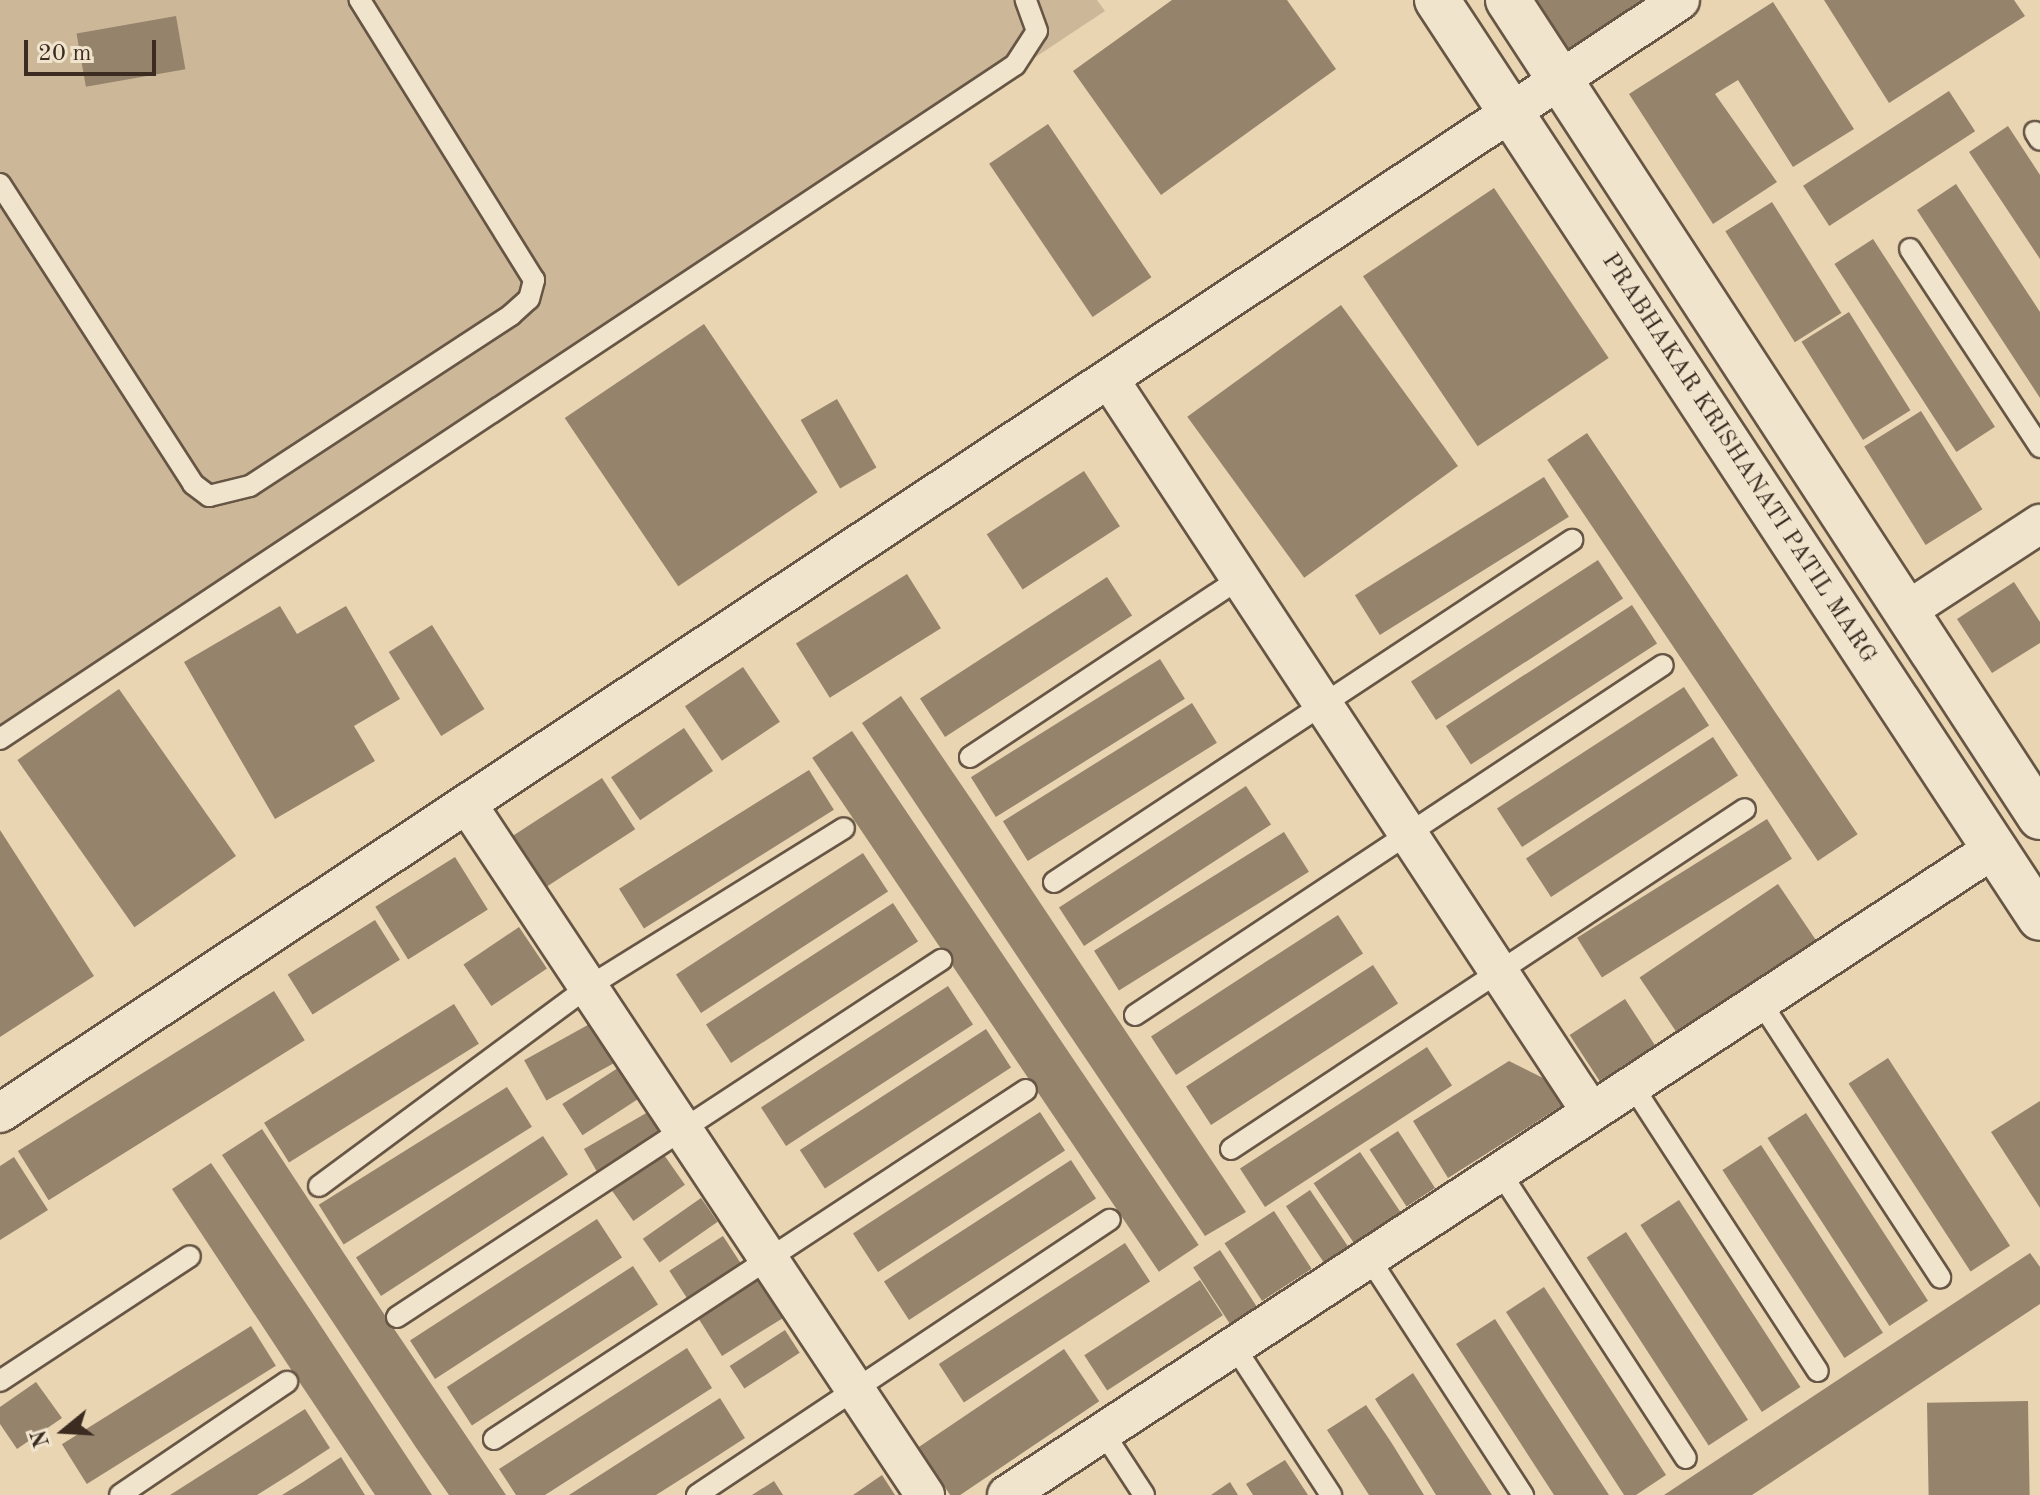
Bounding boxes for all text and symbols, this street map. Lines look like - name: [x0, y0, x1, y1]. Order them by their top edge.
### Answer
- scale bar: [28, 24, 160, 74]
- text: 20 m: [38, 42, 92, 66]
- street label: PRABHAKAR KRISHANATI PATIL MARG: [1594, 248, 1882, 670]
- north arrow: [24, 1391, 104, 1471]
- text: N: [28, 1427, 54, 1450]

